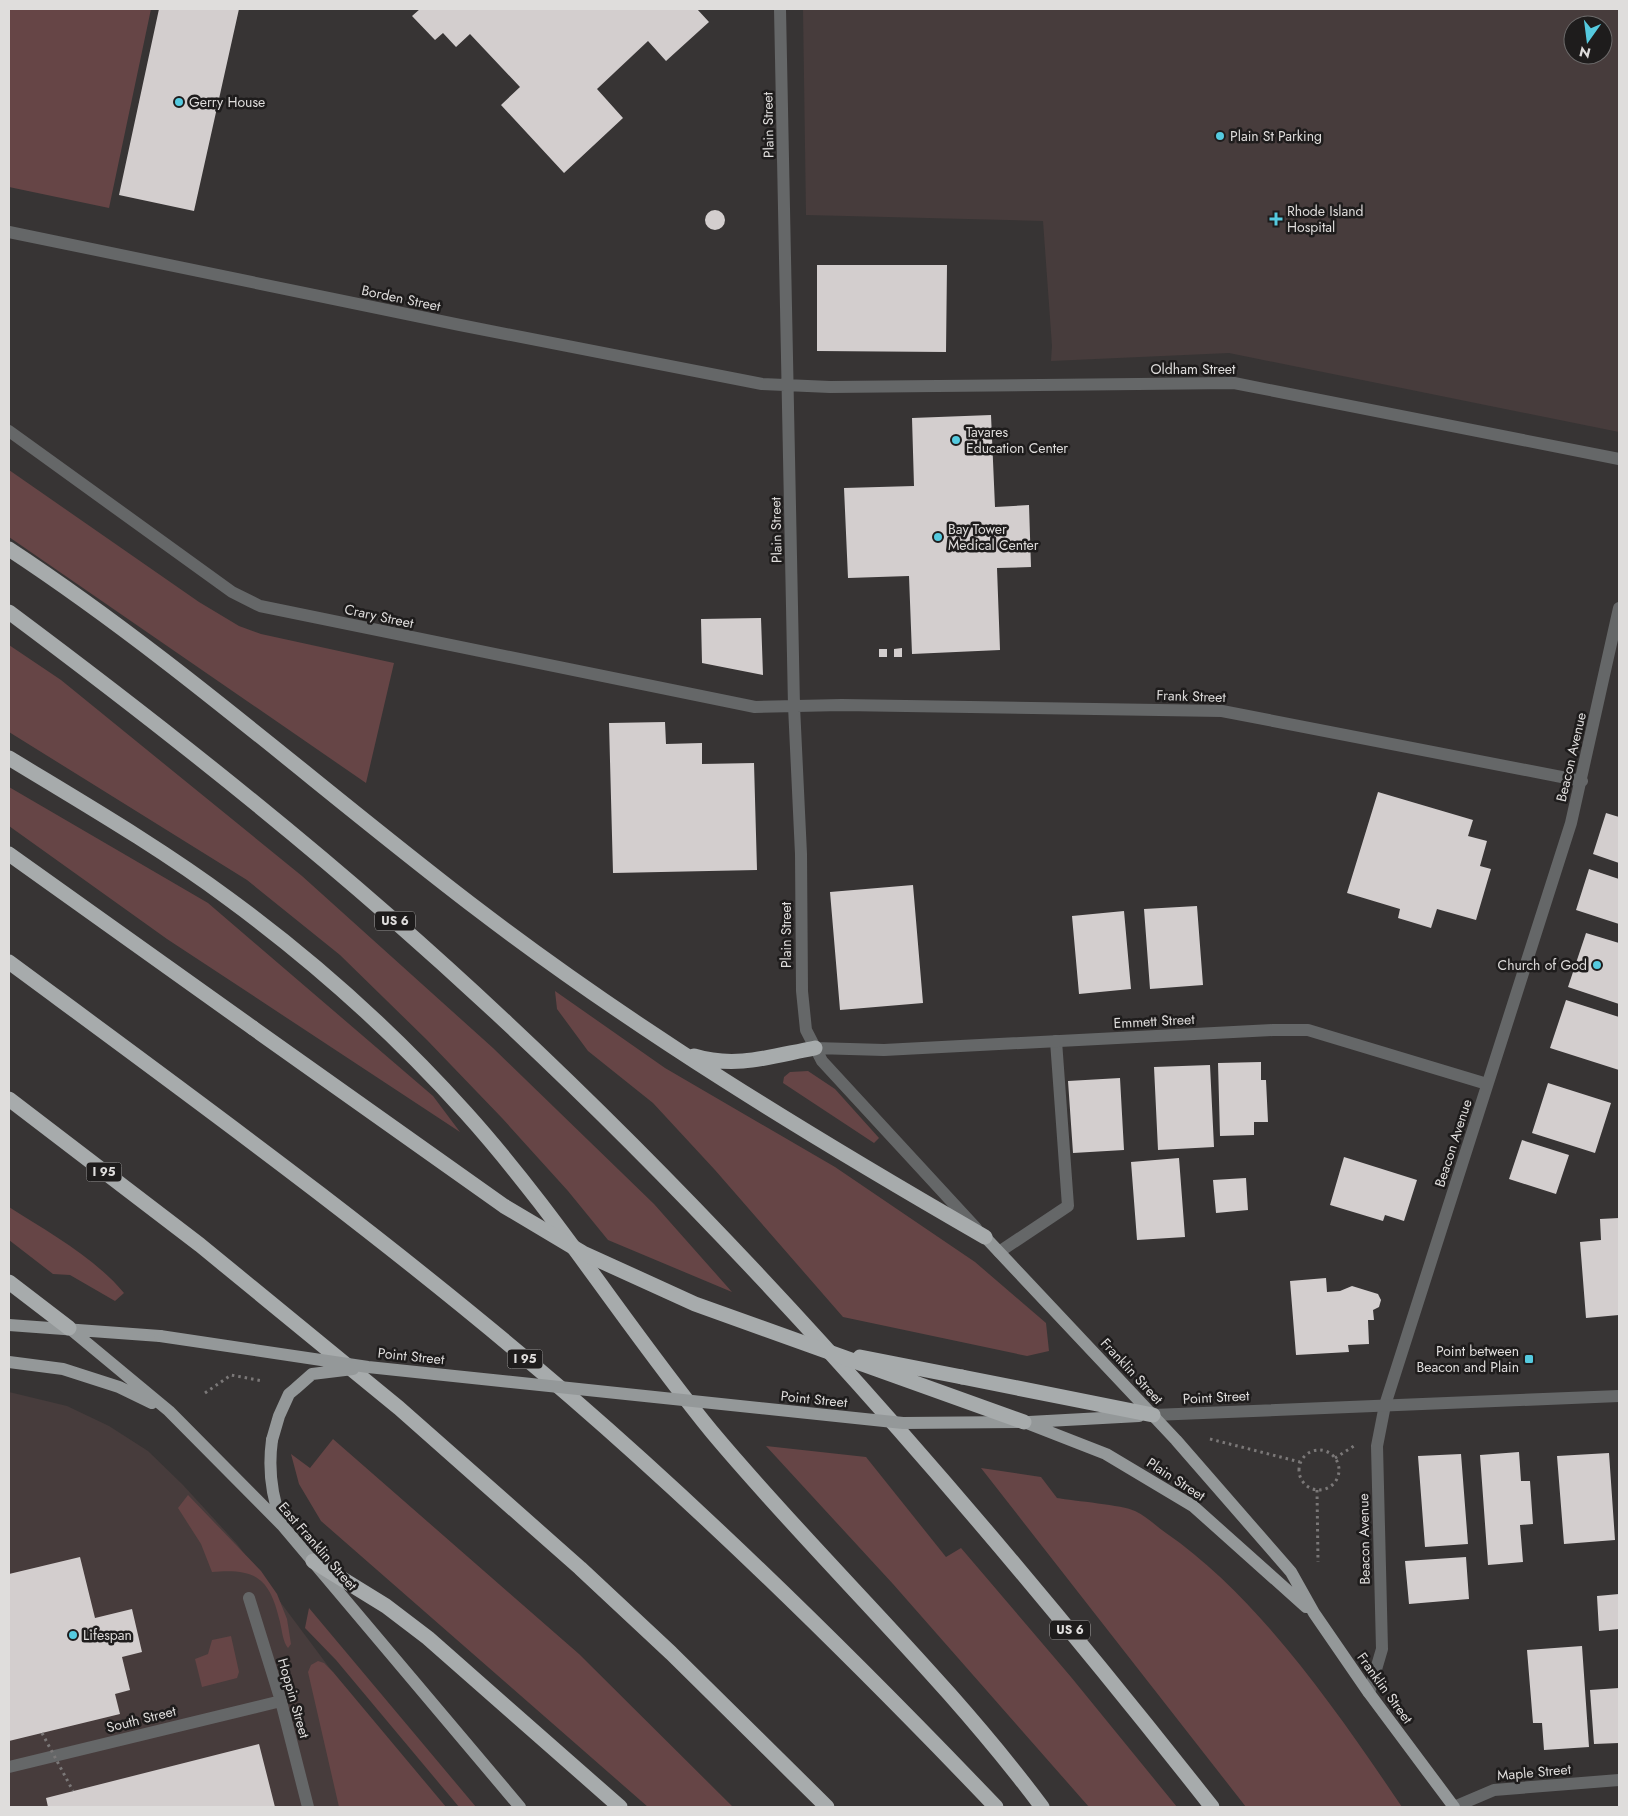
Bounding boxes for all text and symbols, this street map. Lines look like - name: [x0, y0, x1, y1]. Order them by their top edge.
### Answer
- north arrow: [1563, 15, 1613, 65]
- text: N: [1577, 42, 1593, 64]
- street label: Plain Street: [757, 91, 779, 158]
- place label: Gerry House: [189, 92, 265, 112]
- marker: Gerry House: [173, 96, 185, 108]
- place label: Plain St Parking: [1230, 126, 1322, 146]
- marker: Plain St Parking: [1214, 130, 1226, 142]
- place label: Rhode Island Hospital: [1287, 201, 1364, 237]
- marker: Rhode Island Hospital: [1269, 212, 1283, 226]
- street label: Borden Street: [360, 280, 443, 316]
- street label: Oldham Street: [1151, 359, 1236, 379]
- place label: Tavares Education Center: [966, 422, 1068, 458]
- marker: Tavares Education Center: [950, 434, 962, 446]
- street label: Plain Street: [765, 496, 787, 563]
- place label: Bay Tower Medical Center: [948, 519, 1039, 555]
- marker: Bay Tower Medical Center: [932, 531, 944, 543]
- street label: Crary Street: [343, 599, 416, 633]
- street label: Frank Street: [1156, 685, 1227, 707]
- street label: Beacon Avenue: [1551, 710, 1591, 804]
- street label: Plain Street: [776, 901, 796, 968]
- road number: US 6: [375, 911, 415, 930]
- place label: Church of God: [1498, 955, 1587, 975]
- marker: Church of God: [1591, 959, 1603, 971]
- street label: Emmett Street: [1113, 1009, 1196, 1033]
- street label: Beacon Avenue: [1429, 1097, 1477, 1189]
- road number: I 95: [86, 1162, 122, 1182]
- street label: Franklin Street: [1096, 1334, 1168, 1409]
- place label: Point between Beacon and Plain: [1416, 1341, 1519, 1377]
- street label: Point Street: [377, 1343, 446, 1370]
- road number: I 95: [508, 1350, 542, 1368]
- marker: Point between Beacon and Plain: [1523, 1353, 1535, 1365]
- street label: Point Street: [1182, 1385, 1251, 1409]
- street label: Point Street: [780, 1386, 849, 1413]
- street label: Plain Street: [1143, 1453, 1210, 1506]
- street label: Beacon Avenue: [1353, 1493, 1375, 1585]
- street label: East Franklin Street: [274, 1497, 362, 1595]
- road number: US 6: [1050, 1620, 1090, 1640]
- place label: Lifespan: [83, 1625, 132, 1645]
- marker: Lifespan: [67, 1629, 79, 1641]
- street label: Franklin Street: [1352, 1648, 1418, 1728]
- street label: Hoppin Street: [273, 1656, 315, 1741]
- street label: South Street: [104, 1701, 178, 1737]
- street label: Maple Street: [1496, 1759, 1572, 1785]

